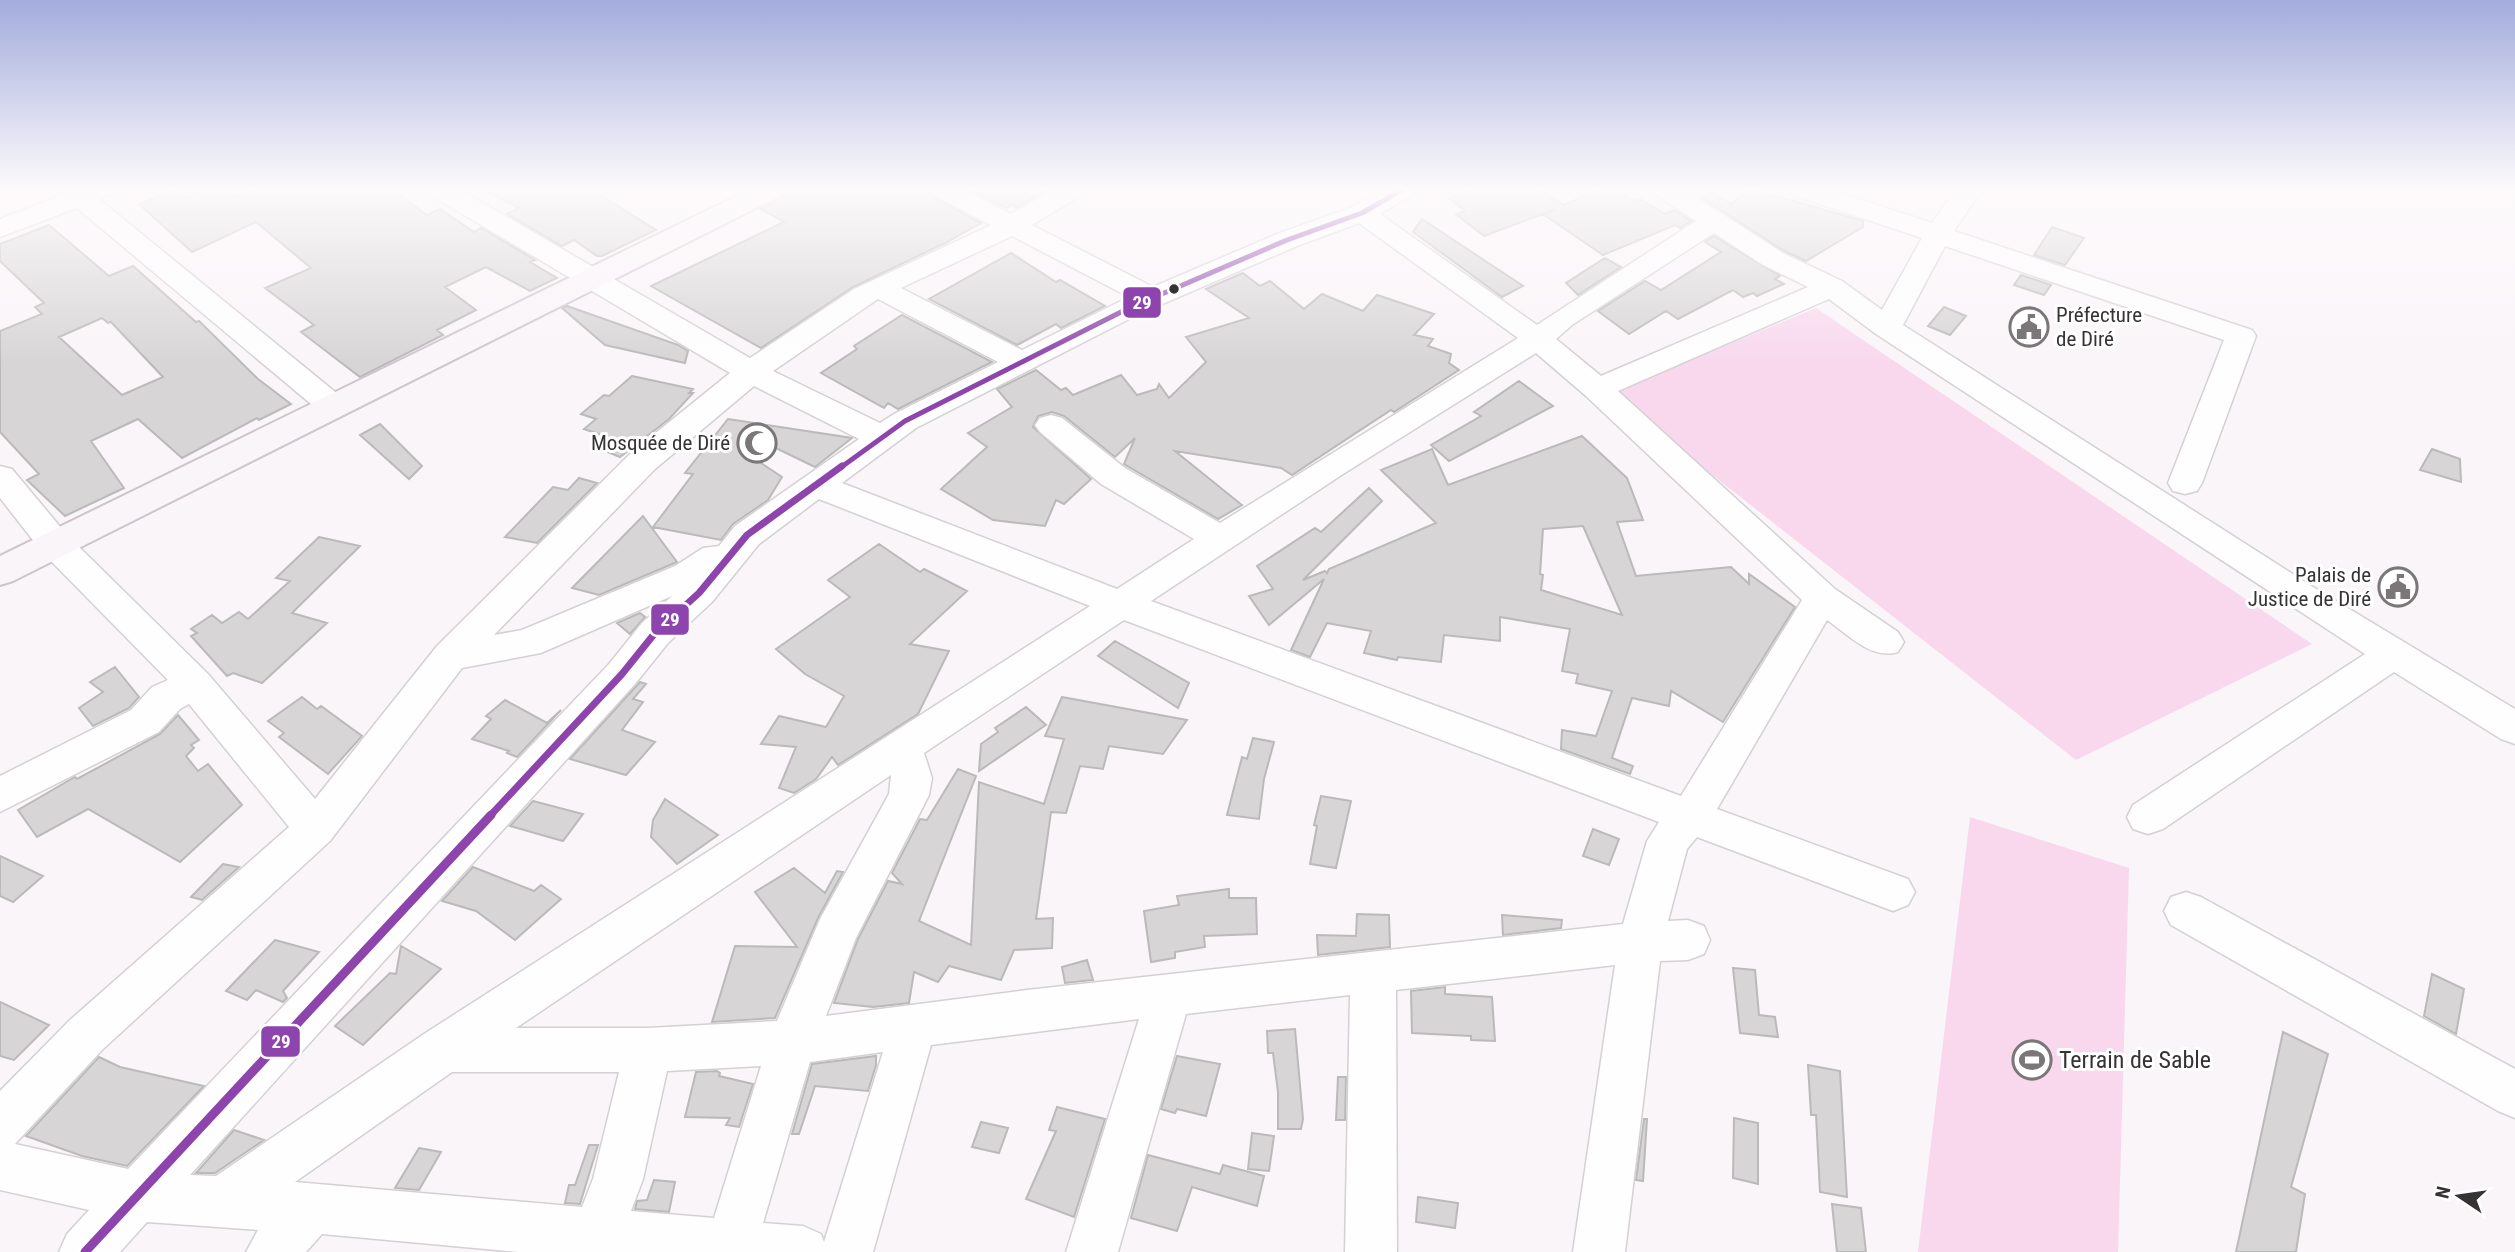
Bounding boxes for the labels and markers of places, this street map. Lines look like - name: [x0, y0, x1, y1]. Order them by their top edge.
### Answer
- unlabelled marker: [1167, 282, 1181, 296]
- place label: Préfecture de Diré: [2056, 303, 2142, 351]
- public building icon: Préfecture de Diré: [2008, 306, 2050, 348]
- mosque icon: Mosquée de Diré: [736, 422, 778, 464]
- place label: Mosquée de Diré: [591, 431, 730, 455]
- place label: Palais de Justice de Diré: [2248, 563, 2371, 611]
- public building icon: Palais de Justice de Diré: [2377, 566, 2419, 608]
- sports icon: Terrain de Sable: [2011, 1039, 2053, 1081]
- place label: Terrain de Sable: [2059, 1046, 2211, 1074]

